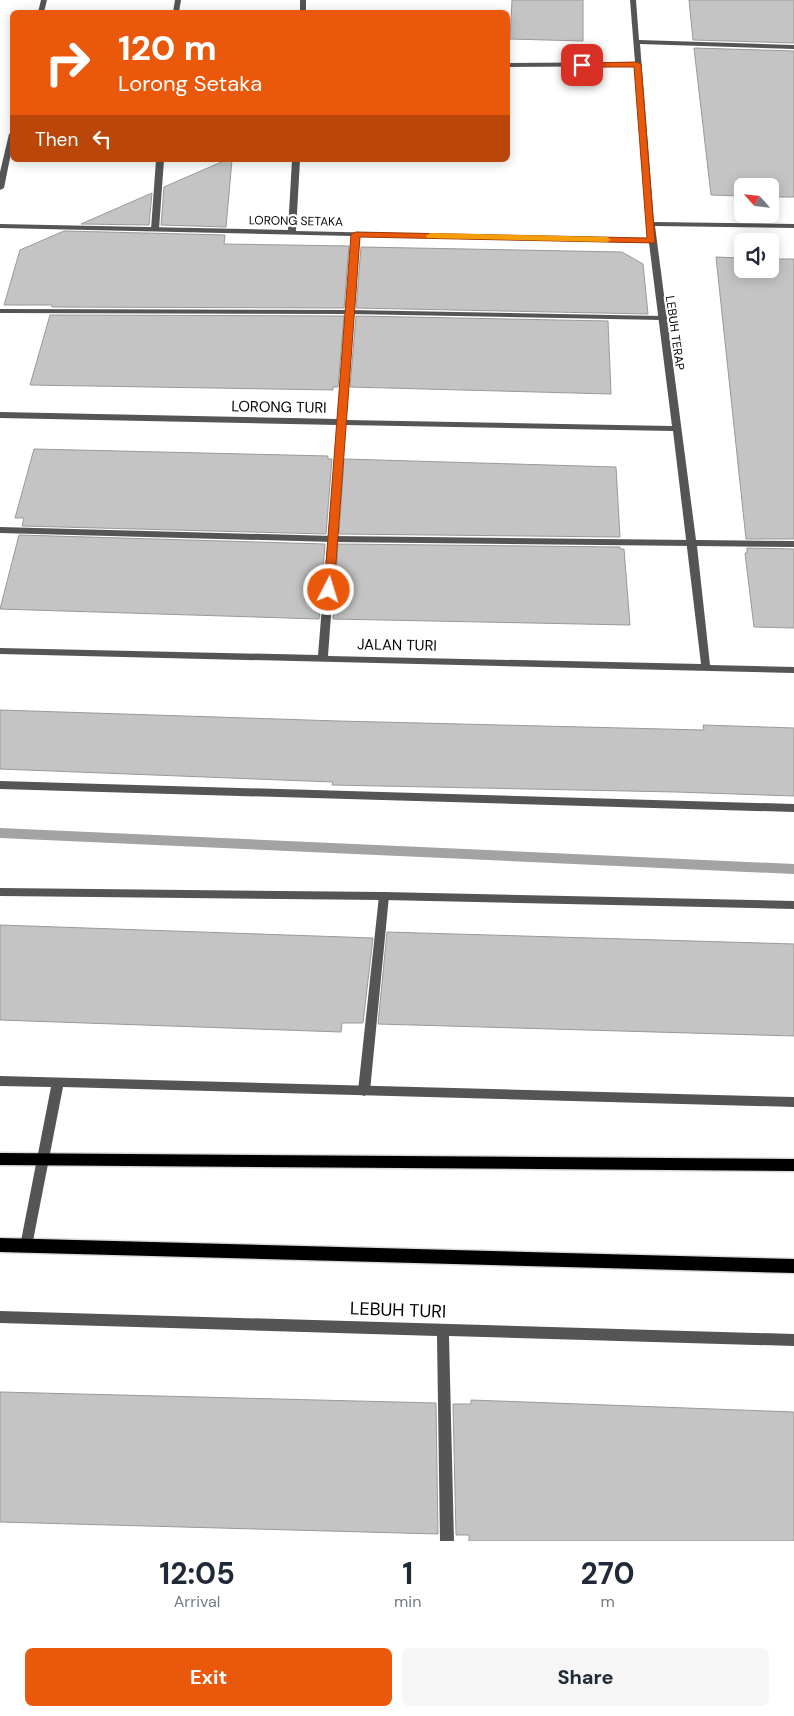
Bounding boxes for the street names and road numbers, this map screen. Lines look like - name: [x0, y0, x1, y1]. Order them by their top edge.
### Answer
- street label: LORONG SETAKA: [249, 212, 343, 230]
- street label: LEBUH TERAP: [662, 295, 688, 371]
- street label: LORONG TURI: [231, 396, 327, 418]
- street label: JALAN TURI: [357, 634, 437, 656]
- street label: LEBUH TURI: [350, 1296, 446, 1324]

